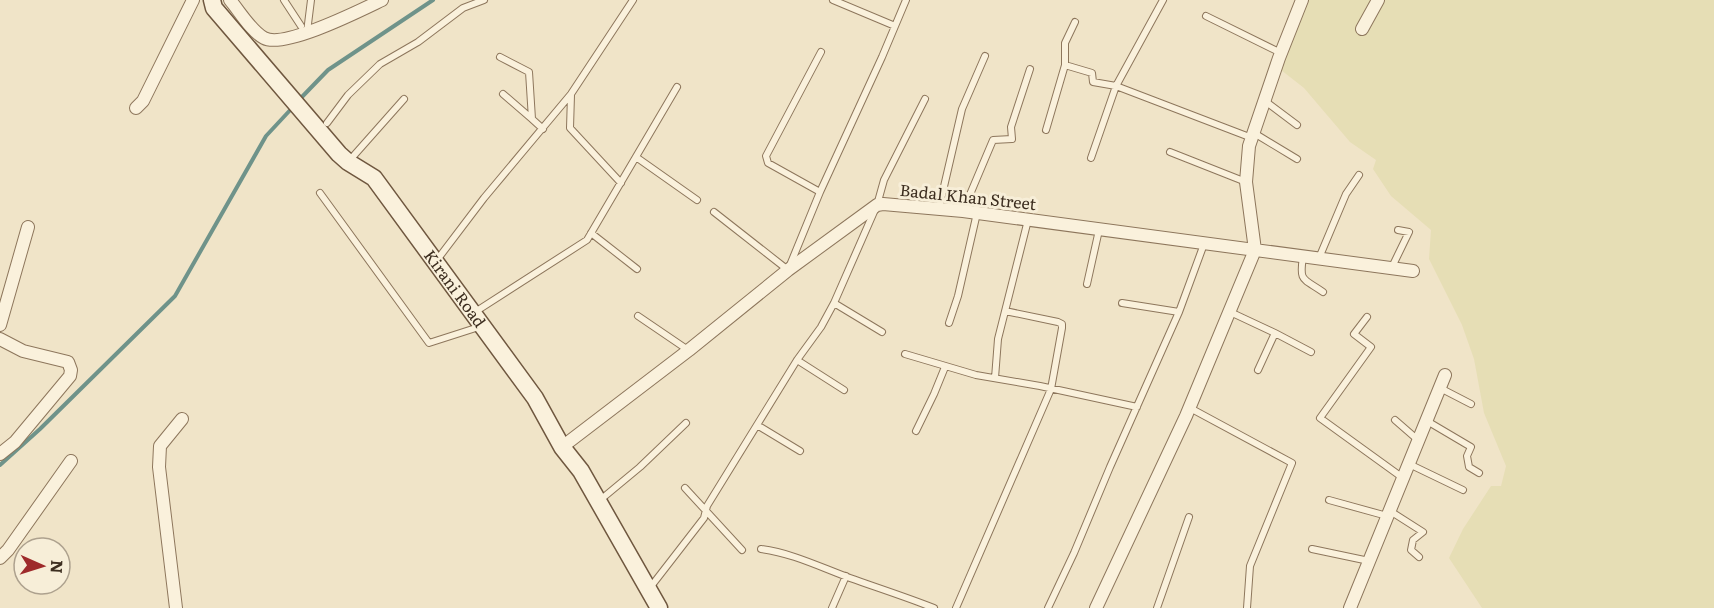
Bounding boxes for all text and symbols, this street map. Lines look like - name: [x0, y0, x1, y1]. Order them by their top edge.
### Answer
- street label: Badal Khan Street: [899, 177, 1038, 215]
- street label: Kirani Road: [419, 244, 493, 332]
- north arrow: [12, 536, 72, 596]
- text: N: [46, 559, 70, 574]

